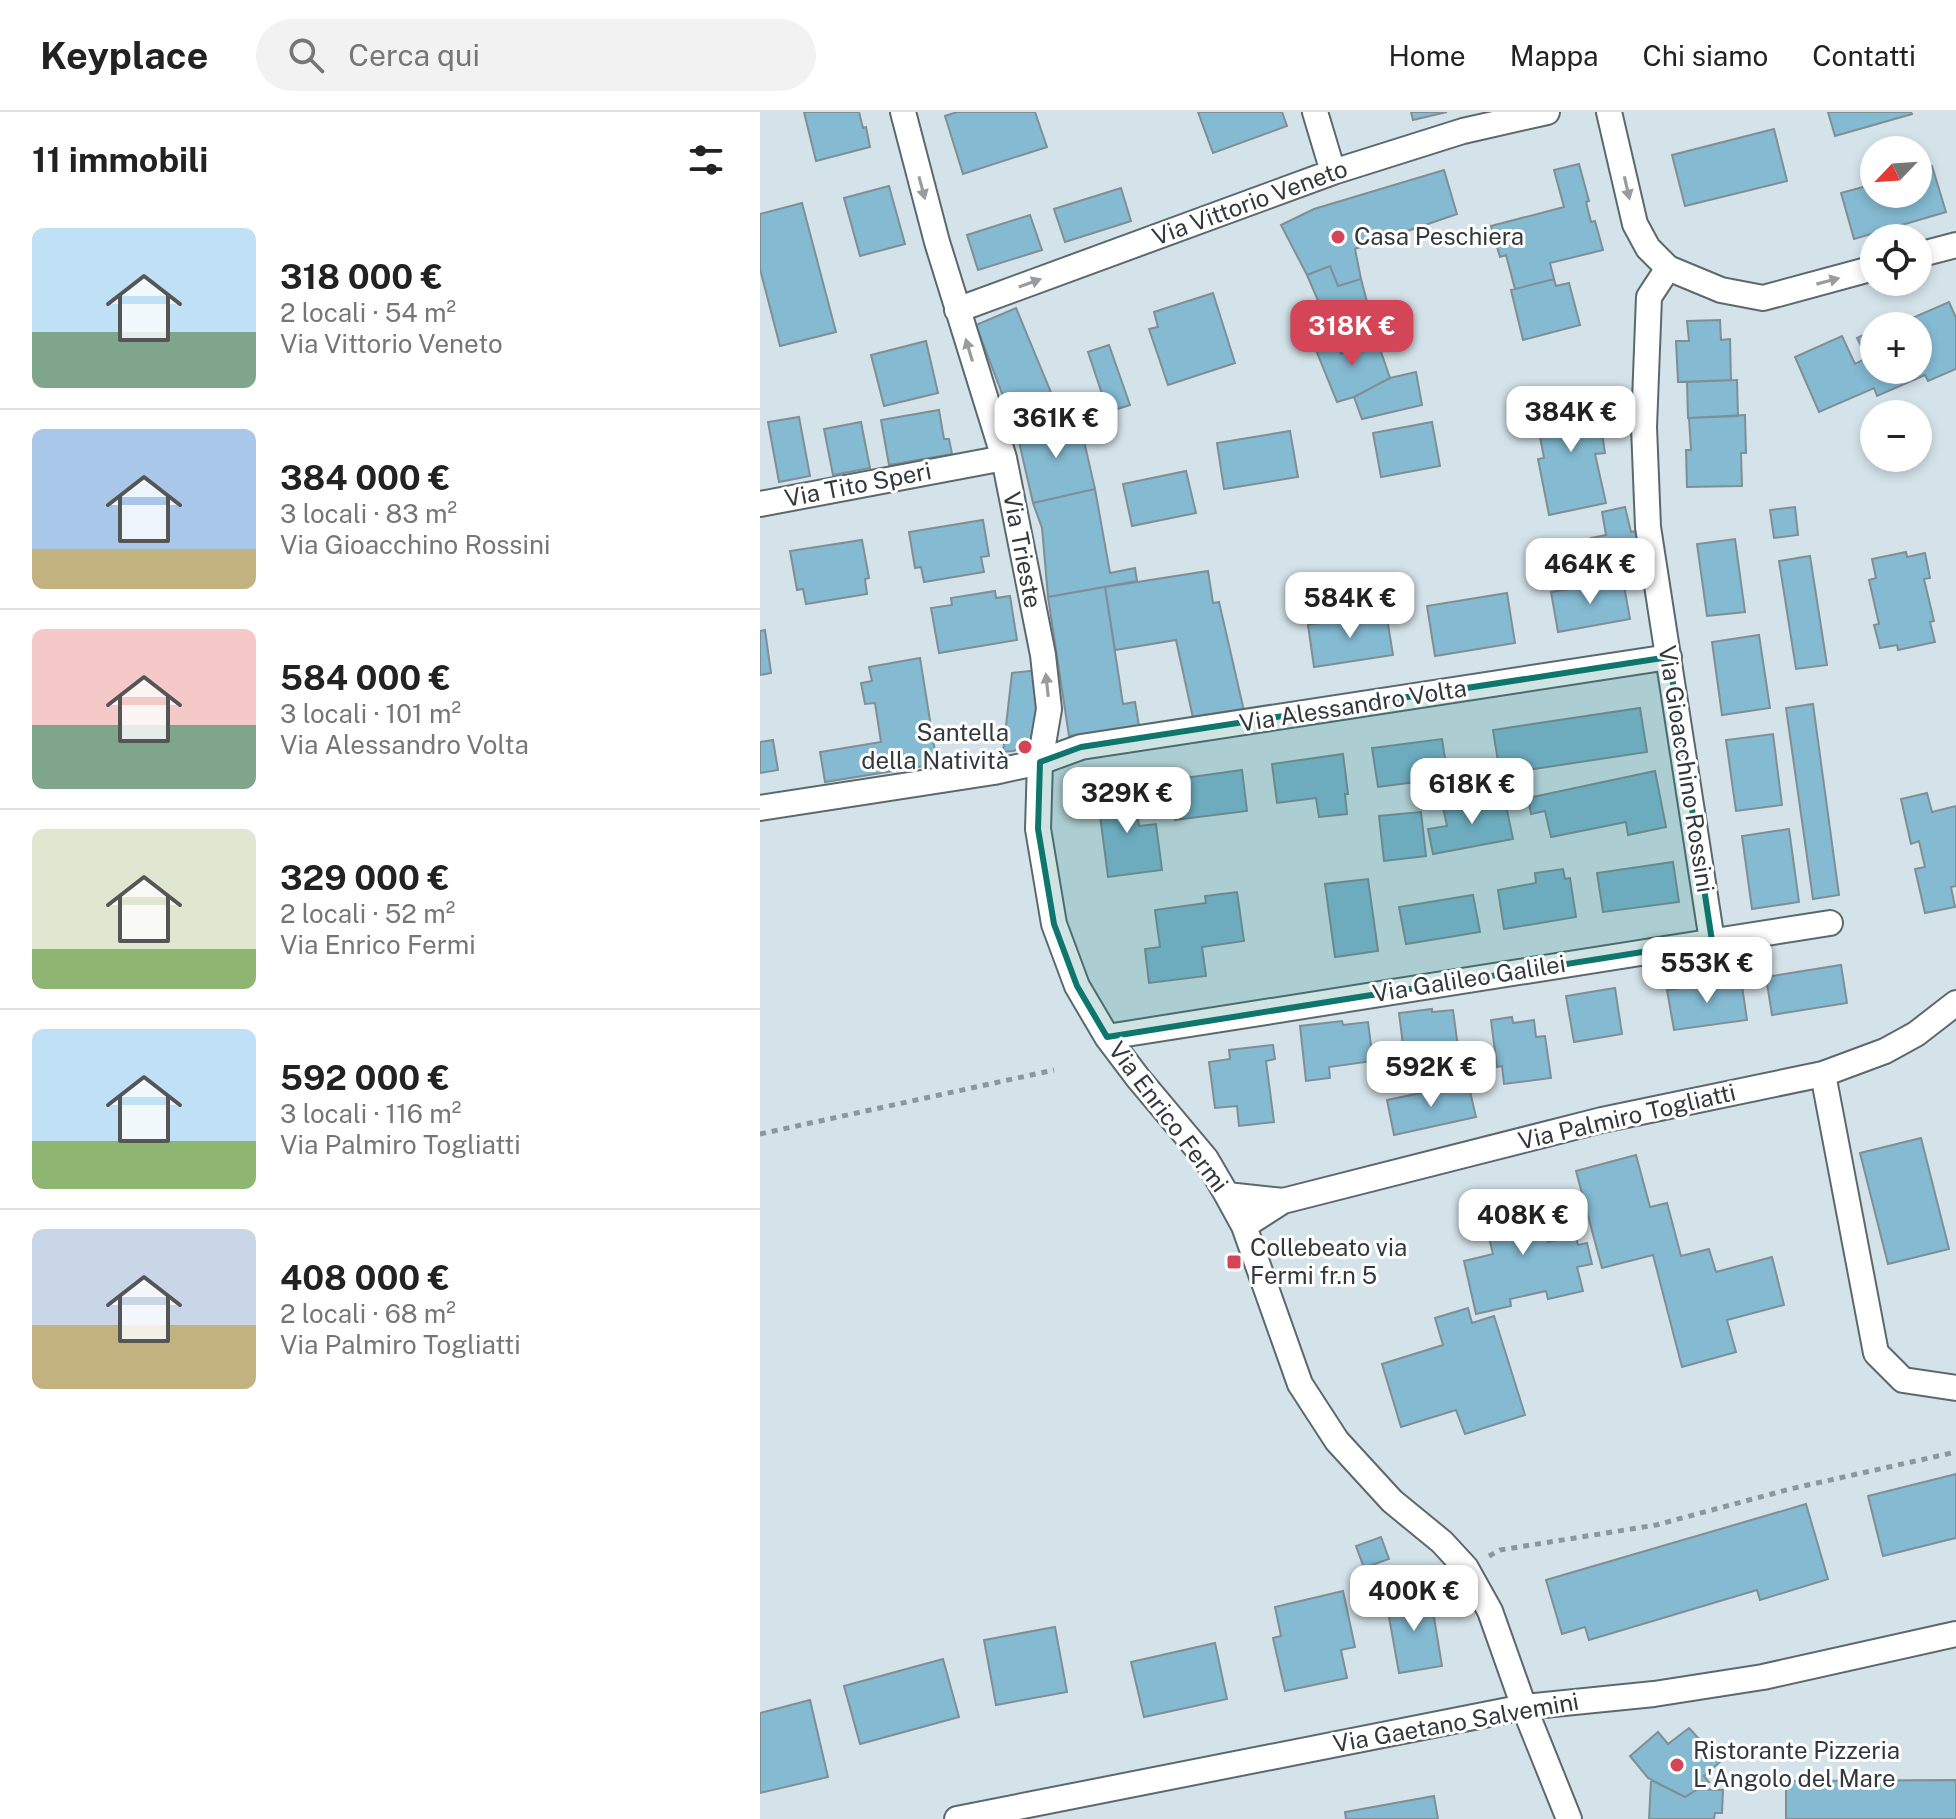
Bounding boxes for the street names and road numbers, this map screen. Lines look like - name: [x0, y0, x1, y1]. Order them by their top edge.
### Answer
- street label: Via Vittorio Veneto: [1148, 154, 1351, 250]
- street label: Via Tito Speri: [782, 456, 934, 512]
- street label: Via Trieste: [998, 489, 1048, 610]
- street label: Via Gioacchino Rossini: [1654, 643, 1720, 894]
- street label: Via Alessandro Volta: [1237, 673, 1468, 737]
- street label: Via Galileo Galilei: [1370, 949, 1567, 1007]
- street label: Via Enrico Fermi: [1103, 1036, 1234, 1197]
- street label: Via Palmiro Togliatti: [1515, 1077, 1738, 1155]
- street label: Via Gaetano Salvemini: [1331, 1687, 1581, 1757]

